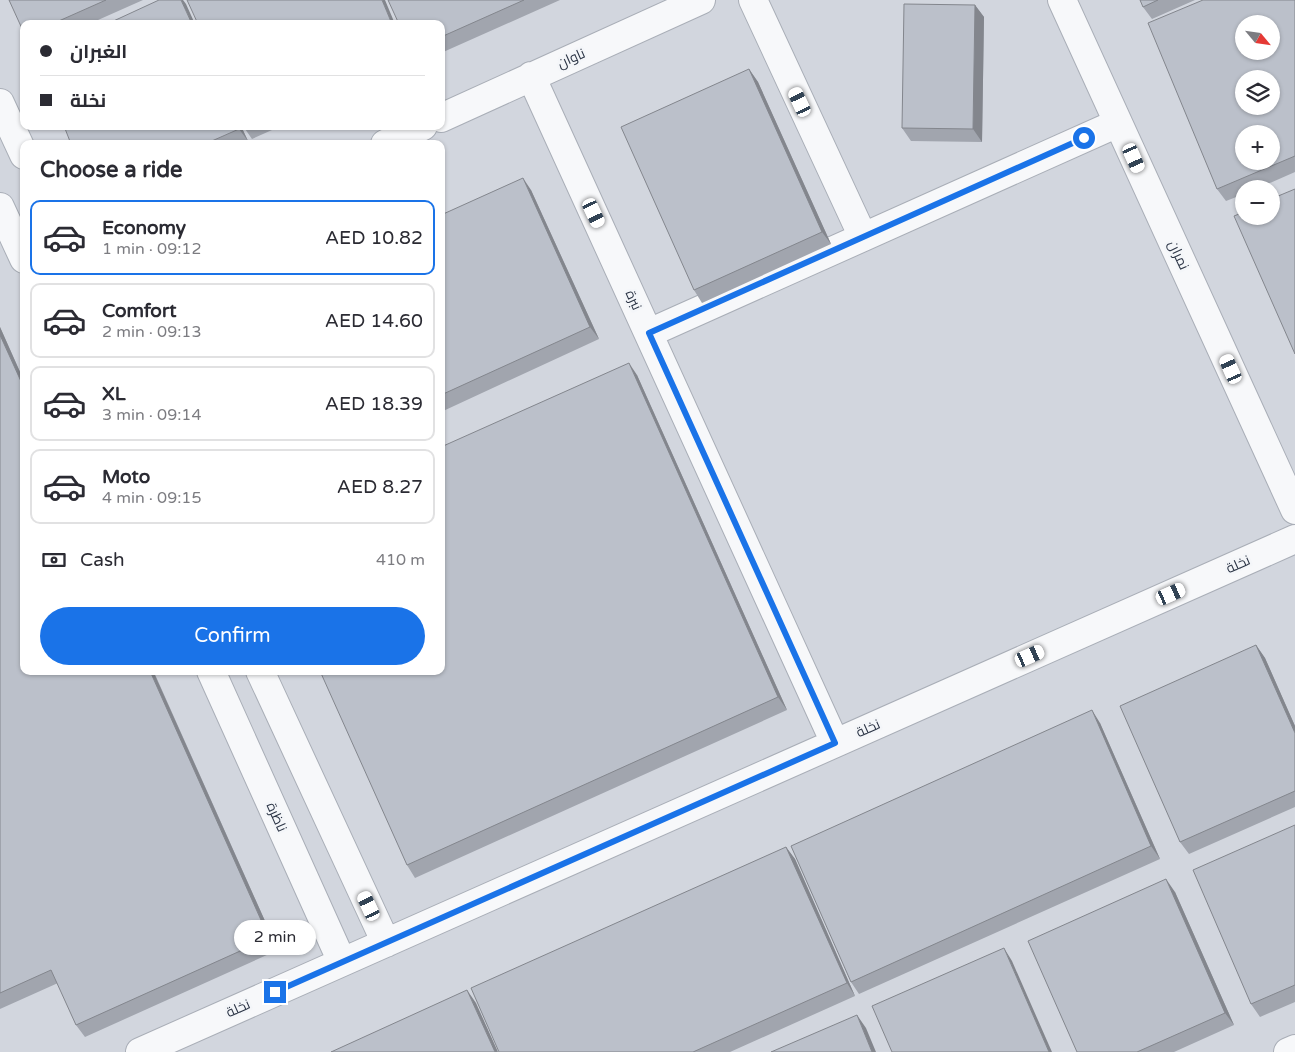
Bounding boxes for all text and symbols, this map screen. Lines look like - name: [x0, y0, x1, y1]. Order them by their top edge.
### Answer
- north arrow: [1235, 15, 1280, 60]
- map controls: [1235, 15, 1280, 225]
- text: الغبران: [70, 41, 127, 63]
- street label: ناوان: [555, 45, 588, 72]
- button: layers: [1235, 70, 1280, 115]
- car: [786, 85, 813, 119]
- text: نخلة: [70, 90, 106, 112]
- button: +: [1235, 125, 1280, 170]
- route start: [1073, 127, 1095, 149]
- car: [1121, 141, 1146, 175]
- text: Choose a ride: [40, 157, 183, 183]
- button: −: [1235, 180, 1280, 225]
- car: [580, 196, 607, 230]
- icon: car: [42, 215, 87, 260]
- text: Economy: [102, 217, 186, 239]
- text: AED 10.82: [325, 227, 423, 249]
- street label: نمران: [1164, 238, 1193, 273]
- text: 1 min · 09:12: [102, 239, 201, 259]
- street label: نبرة: [622, 288, 645, 313]
- icon: car: [42, 298, 87, 343]
- text: Comfort: [102, 300, 176, 322]
- text: AED 14.60: [325, 310, 423, 332]
- text: 2 min · 09:13: [102, 322, 201, 342]
- car: [1218, 352, 1243, 386]
- icon: car: [42, 381, 87, 426]
- text: XL: [102, 383, 126, 405]
- text: AED 18.39: [325, 393, 423, 415]
- text: 3 min · 09:14: [102, 405, 201, 425]
- icon: car: [42, 464, 87, 509]
- text: Moto: [102, 466, 150, 488]
- text: AED 8.27: [337, 476, 423, 498]
- text: 4 min · 09:15: [102, 488, 201, 508]
- icon: cash: [40, 546, 68, 574]
- text: Cash: [80, 549, 125, 571]
- text: 410 m: [376, 550, 425, 570]
- street label: نخلة: [1224, 552, 1253, 577]
- car: [1154, 581, 1187, 607]
- button: Confirm: [40, 607, 425, 665]
- car: [1013, 643, 1046, 669]
- street label: نخلة: [854, 716, 883, 741]
- street label: ناظرة: [263, 800, 291, 835]
- car: [355, 889, 382, 923]
- callout: 2 min: [234, 920, 316, 954]
- text: 2 min: [254, 927, 296, 947]
- route end: [264, 981, 286, 1003]
- street label: نخلة: [224, 996, 253, 1021]

